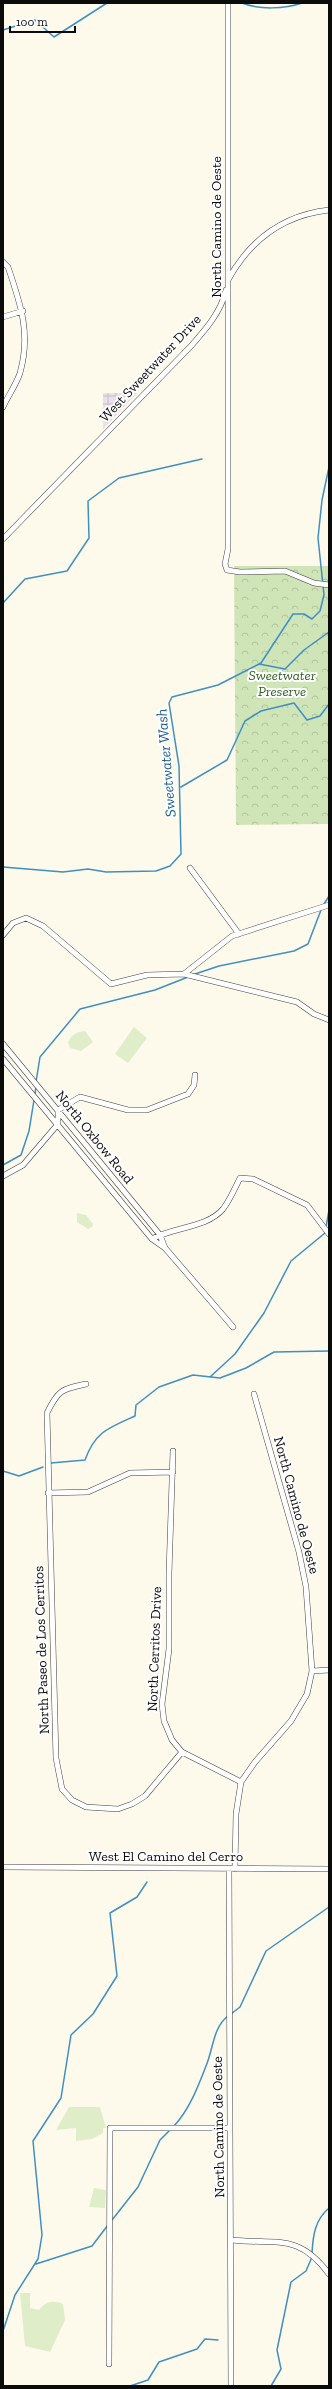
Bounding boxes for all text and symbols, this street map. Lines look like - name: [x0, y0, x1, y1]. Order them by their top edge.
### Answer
- scale bar: [10, 8, 75, 34]
- text: 100 m: [16, 15, 48, 29]
- street label: North Camino de Oeste: [208, 156, 225, 298]
- street label: West Sweetwater Drive: [96, 311, 205, 426]
- park label: Sweetwater Preserve: [249, 667, 316, 700]
- water label: Sweetwater Wash: [152, 708, 180, 818]
- street label: North Oxbow Road: [52, 1087, 137, 1187]
- street label: North Camino de Oeste: [270, 1435, 323, 1576]
- street label: North Paseo de Los Cerritos: [30, 1566, 53, 1734]
- street label: North Cerritos Drive: [144, 1586, 165, 1712]
- street label: West El Camino del Cerro: [89, 1848, 243, 1865]
- street label: North Camino de Oeste: [209, 2056, 228, 2198]

